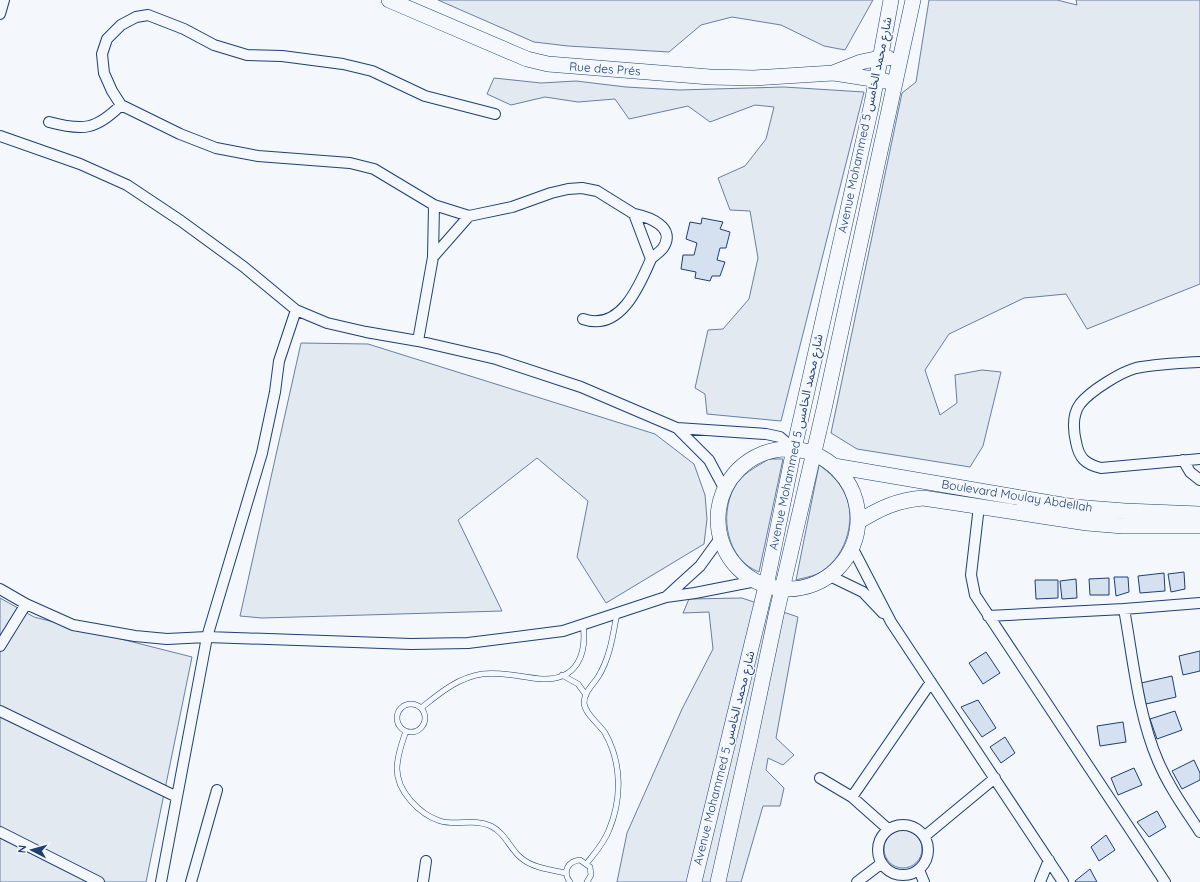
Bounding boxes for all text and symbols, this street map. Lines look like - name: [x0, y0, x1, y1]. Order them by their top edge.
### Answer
- street label: Avenue Mohammed 5 شارع محمد الخامس: [834, 16, 897, 235]
- street label: Rue des Prés: [569, 59, 642, 79]
- street label: Avenue Mohammed 5 شارع محمد الخامس: [765, 333, 828, 552]
- street label: Boulevard Moulay Abdellah: [941, 476, 1094, 515]
- street label: Avenue Mohammed 5 شارع محمد الخامس: [690, 649, 759, 867]
- north arrow: [12, 830, 52, 870]
- text: N: [15, 844, 29, 854]

